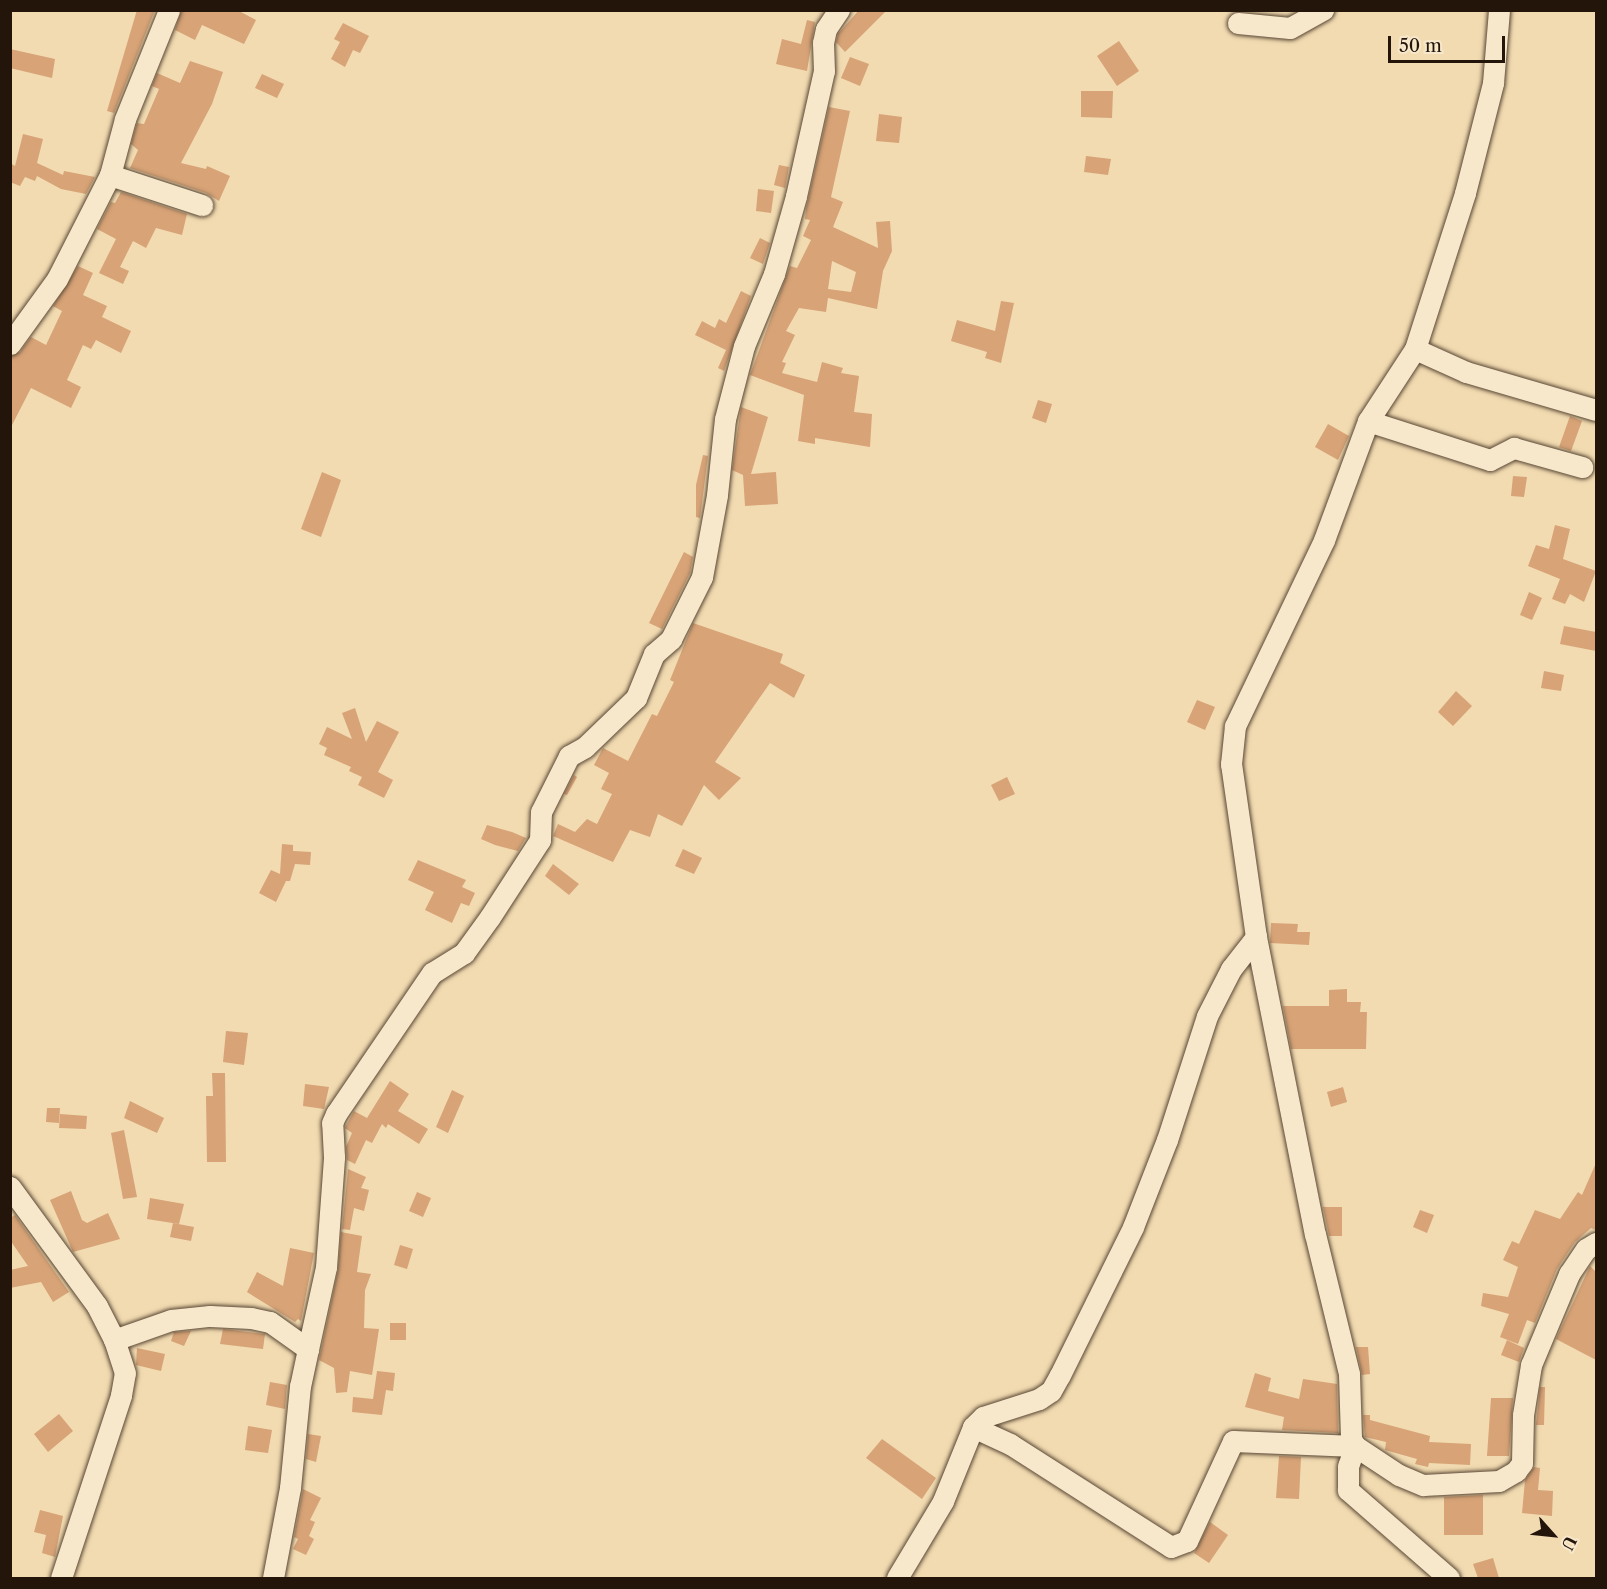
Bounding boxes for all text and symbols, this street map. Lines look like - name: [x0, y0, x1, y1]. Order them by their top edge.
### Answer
- scale bar: [1391, 24, 1508, 62]
- text: 50 m: [1399, 35, 1442, 57]
- north arrow: [1523, 1505, 1583, 1565]
- text: U: [1557, 1533, 1581, 1554]

